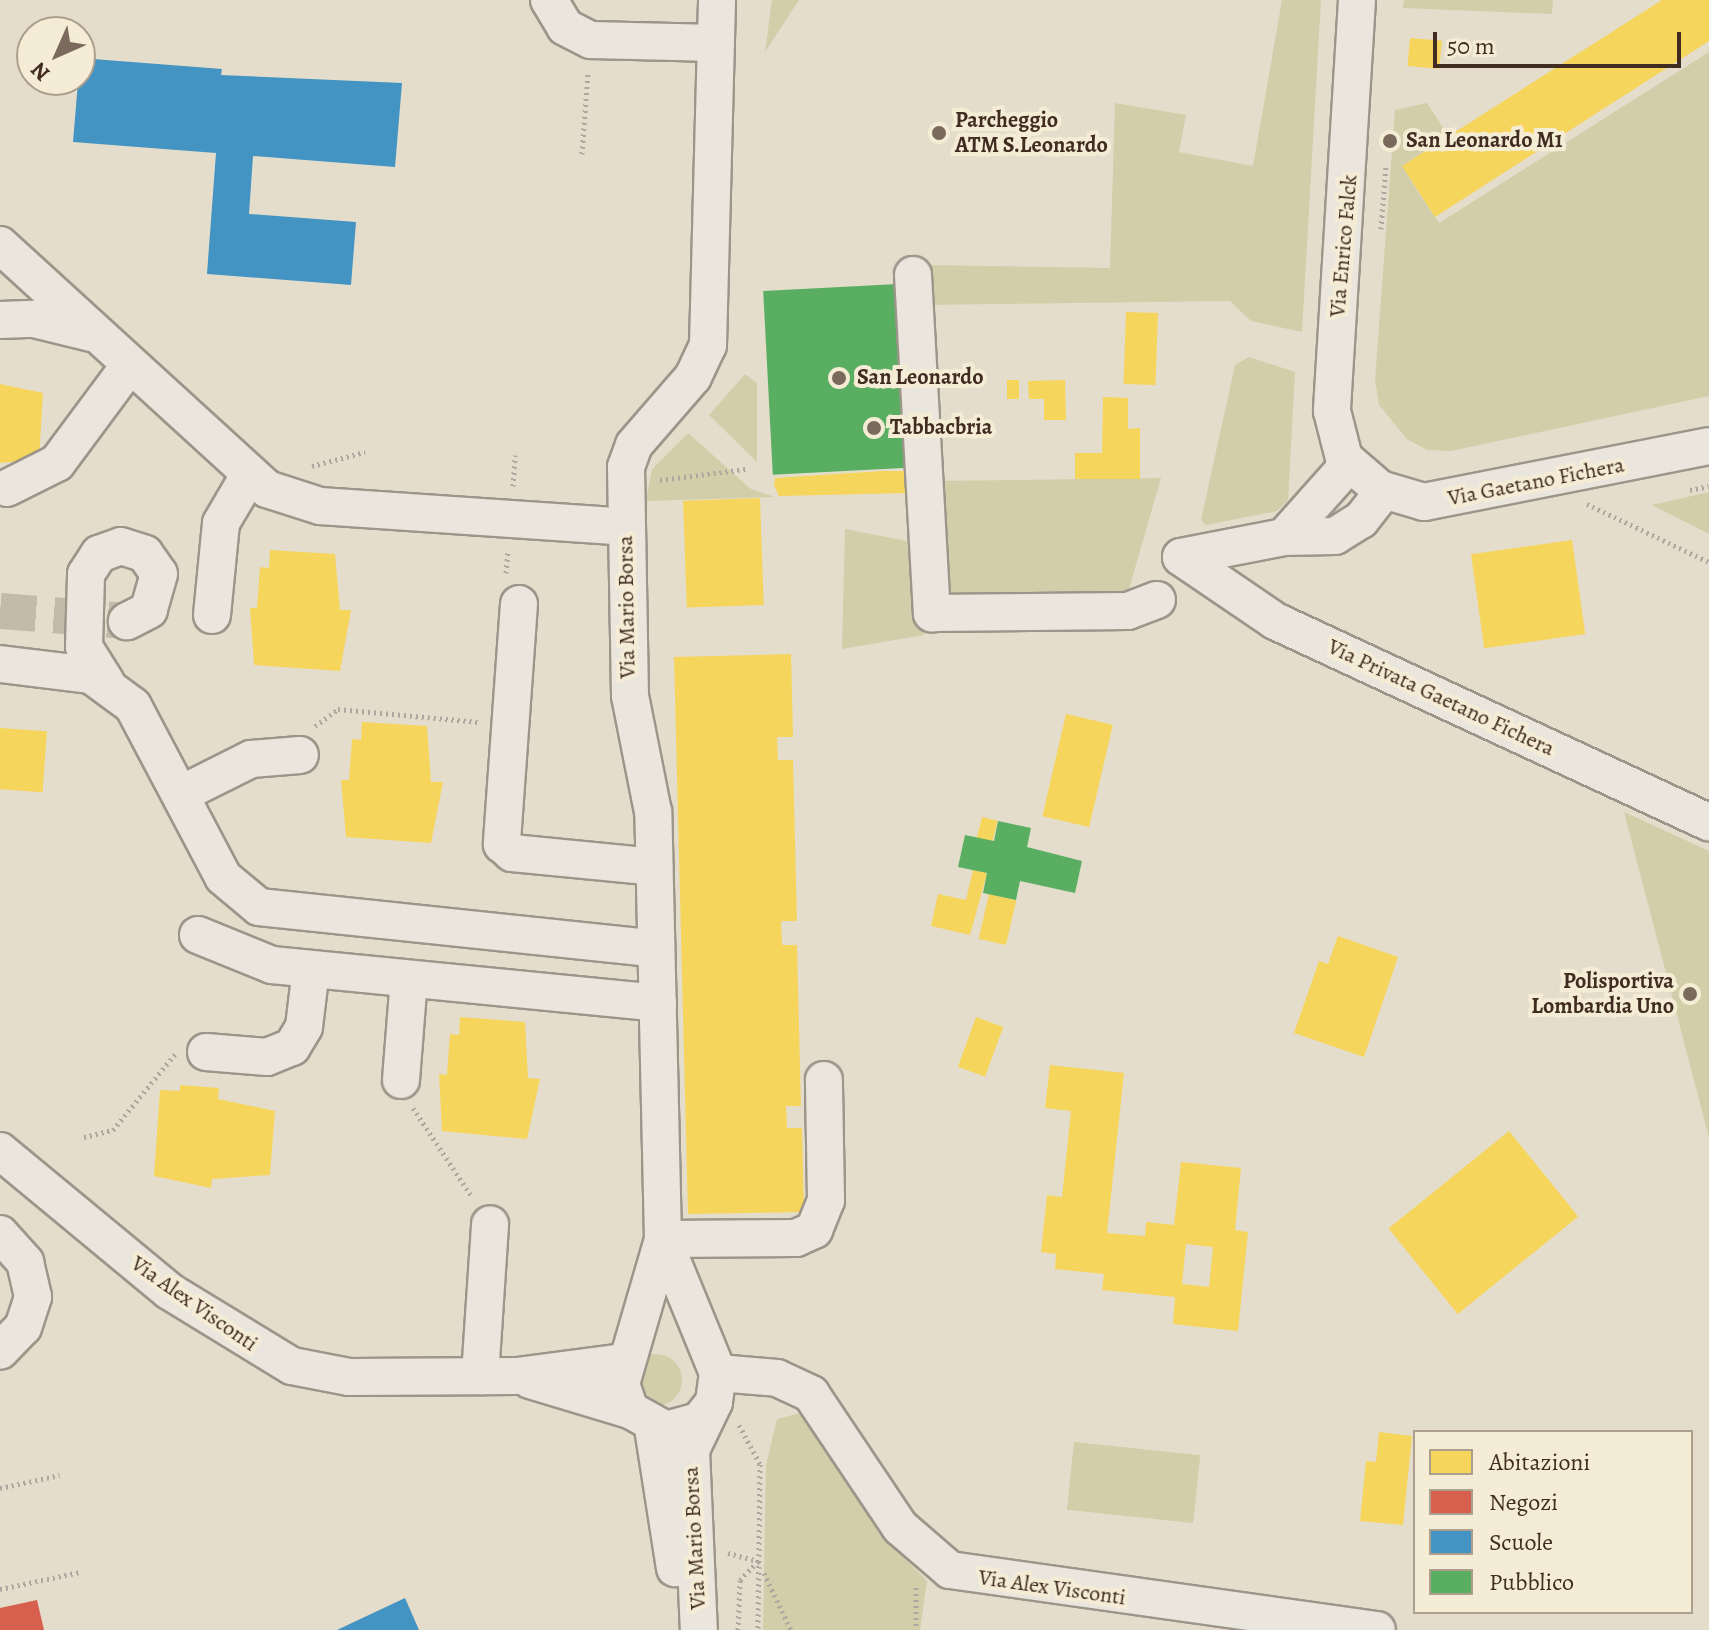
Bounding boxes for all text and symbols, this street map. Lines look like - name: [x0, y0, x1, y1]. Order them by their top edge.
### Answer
- north arrow: [16, 16, 96, 96]
- scale bar: [1437, 16, 1685, 66]
- text: 50 m: [1447, 30, 1495, 62]
- text: N: [24, 55, 57, 88]
- place label: Parcheggio ATM S.Leonardo: [955, 107, 1108, 158]
- marker: Parcheggio ATM S.Leonardo: [930, 124, 948, 142]
- place label: San Leonardo M1: [1406, 128, 1563, 154]
- marker: San Leonardo M1: [1381, 132, 1399, 150]
- street label: Via Enrico Falck: [1325, 174, 1363, 318]
- place label: San Leonardo: [857, 365, 983, 391]
- marker: San Leonardo: [828, 367, 850, 389]
- place label: Tabbacbria: [890, 415, 992, 441]
- marker: Tabbacbria: [865, 419, 883, 437]
- street label: Via Gaetano Fichera: [1446, 452, 1626, 512]
- street label: Via Mario Borsa: [613, 535, 641, 679]
- street label: Via Privata Gaetano Fichera: [1323, 634, 1559, 762]
- place label: Polisportiva Lombardia Uno: [1531, 968, 1674, 1020]
- marker: Polisportiva Lombardia Uno: [1681, 985, 1699, 1003]
- street label: Via Alex Visconti: [126, 1251, 262, 1357]
- legend: [1413, 1430, 1693, 1614]
- text: Abitazioni: [1489, 1446, 1590, 1478]
- street label: Via Mario Borsa: [678, 1466, 712, 1610]
- text: Negozi: [1489, 1486, 1558, 1518]
- text: Scuole: [1489, 1526, 1553, 1558]
- street label: Via Alex Visconti: [977, 1565, 1127, 1611]
- text: Pubblico: [1489, 1566, 1574, 1598]

